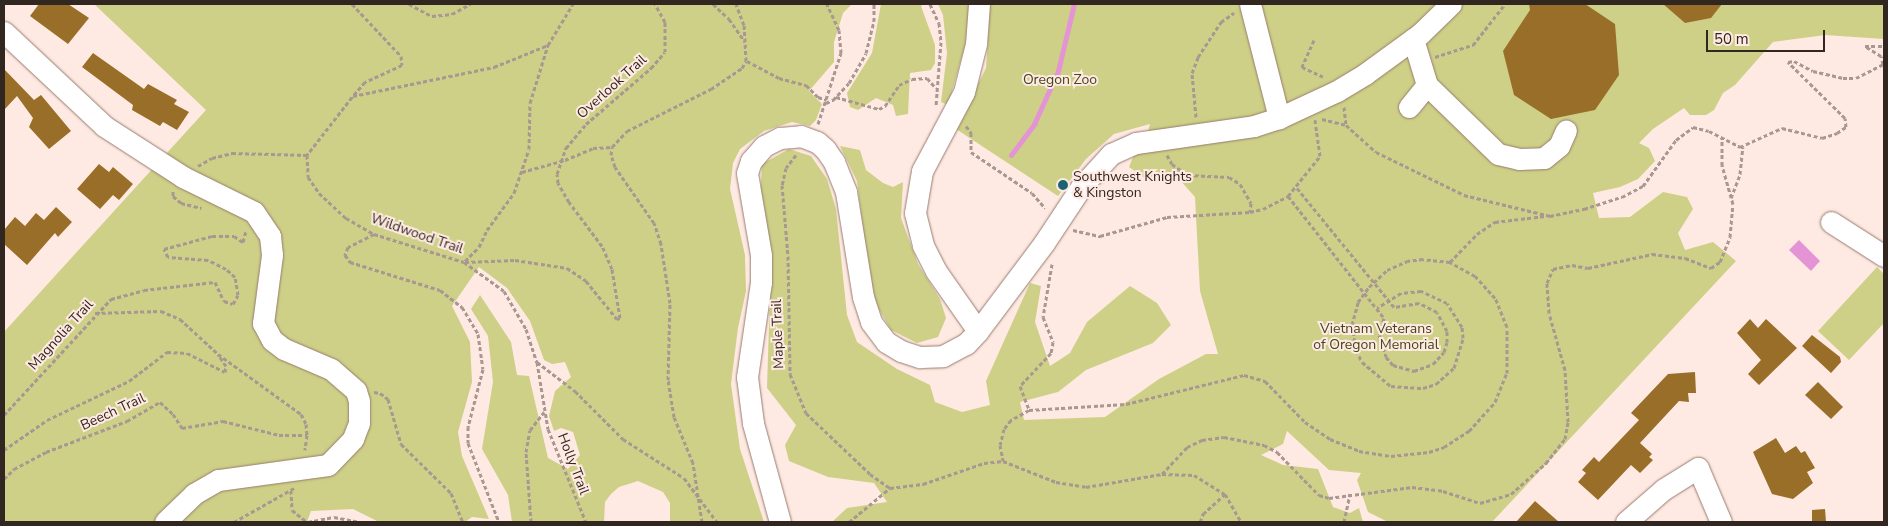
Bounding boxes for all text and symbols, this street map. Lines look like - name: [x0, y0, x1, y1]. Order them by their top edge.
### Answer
- scale bar: [1708, 20, 1827, 52]
- text: 50 m: [1714, 29, 1749, 49]
- street label: Overlook Trail: [574, 51, 650, 123]
- park label: Oregon Zoo: [1023, 72, 1097, 88]
- place label: Southwest Knights & Kingston: [1073, 169, 1192, 202]
- marker: Southwest Knights & Kingston: [1057, 179, 1069, 191]
- street label: Wildwood Trail: [368, 210, 466, 258]
- street label: Magnolia Trail: [25, 296, 97, 374]
- street label: Maple Trail: [768, 299, 788, 369]
- park label: Vietnam Veterans of Oregon Memorial: [1313, 321, 1439, 354]
- street label: Beech Trail: [78, 390, 148, 434]
- street label: Holly Trail: [554, 431, 592, 497]

